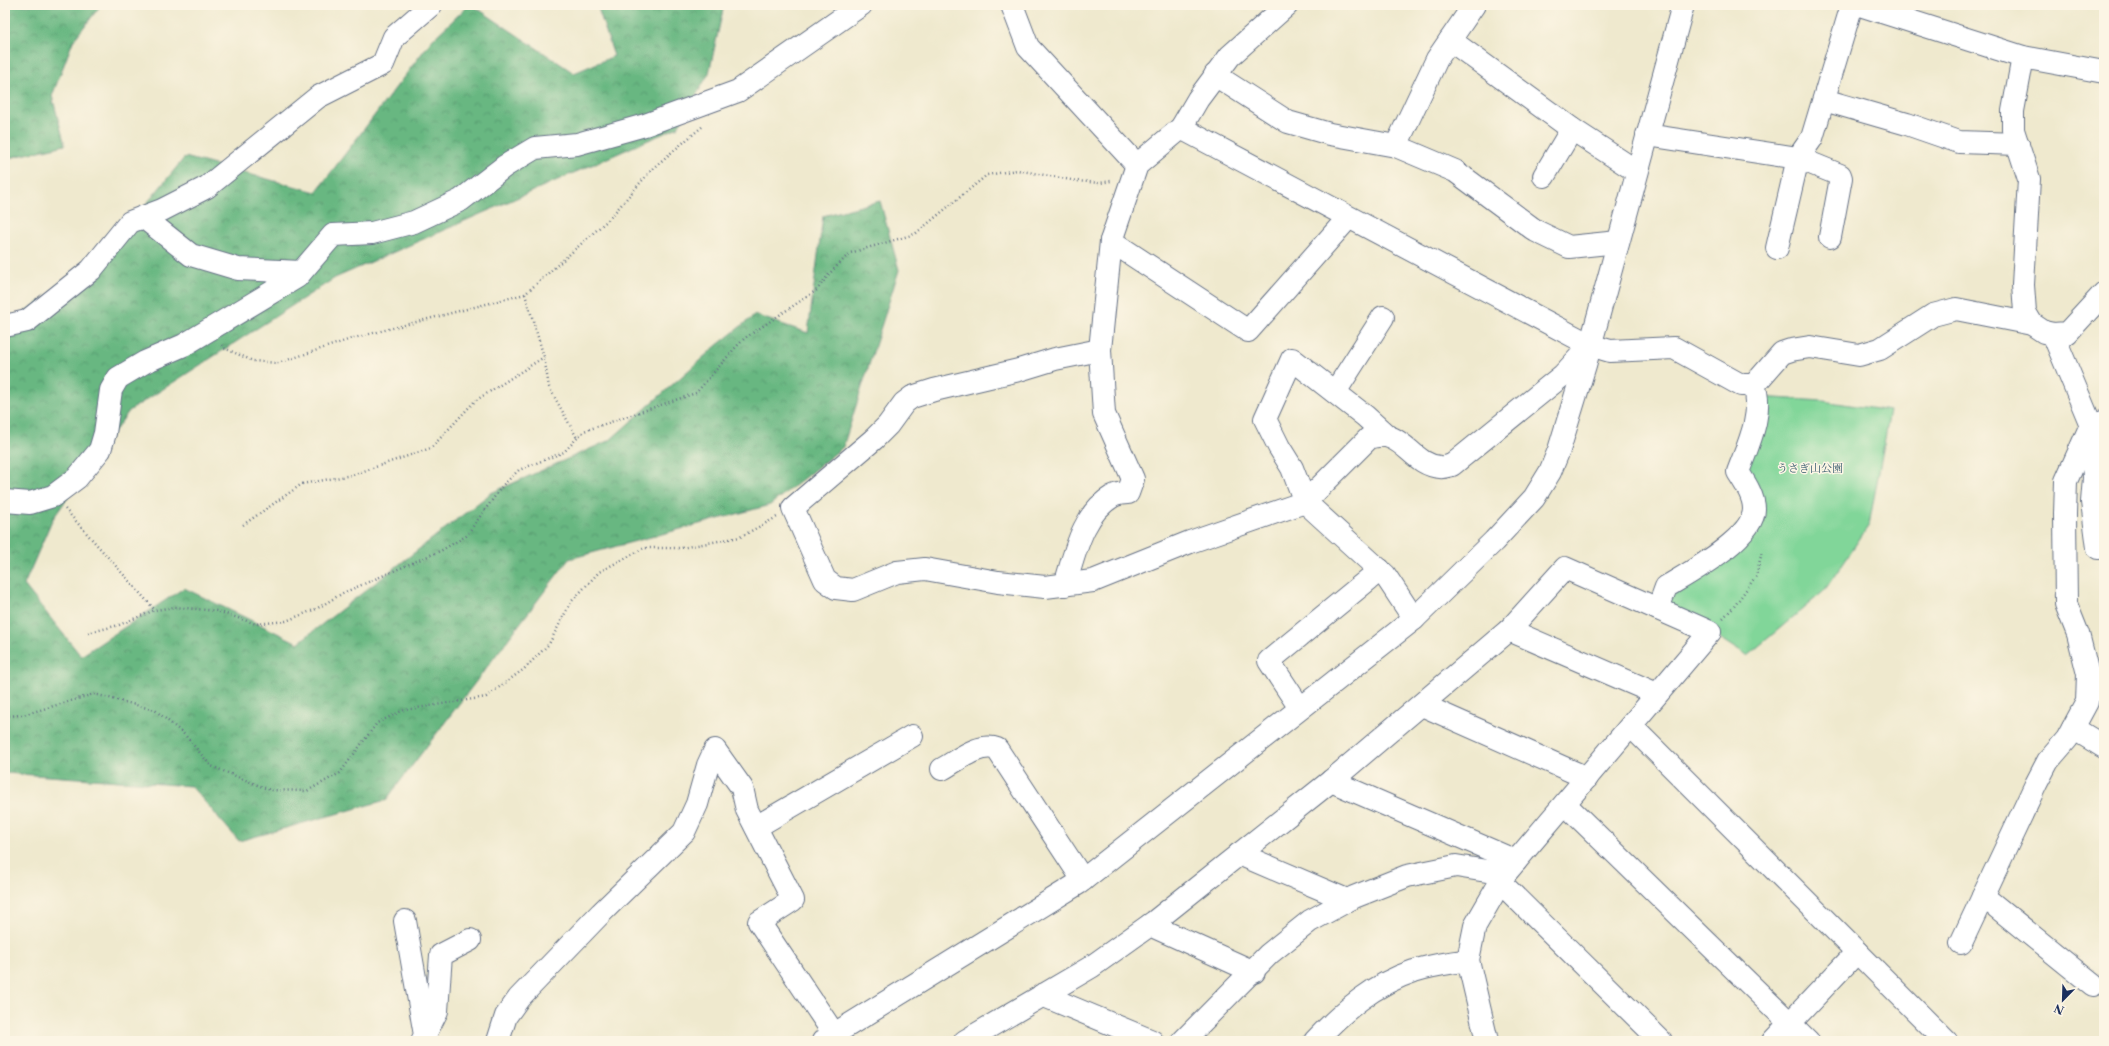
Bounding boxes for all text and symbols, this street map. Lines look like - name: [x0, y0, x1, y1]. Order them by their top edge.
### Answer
- park label: うさぎ山公園: [1777, 461, 1843, 475]
- north arrow: [2043, 980, 2083, 1020]
- text: N: [2052, 1001, 2066, 1018]

